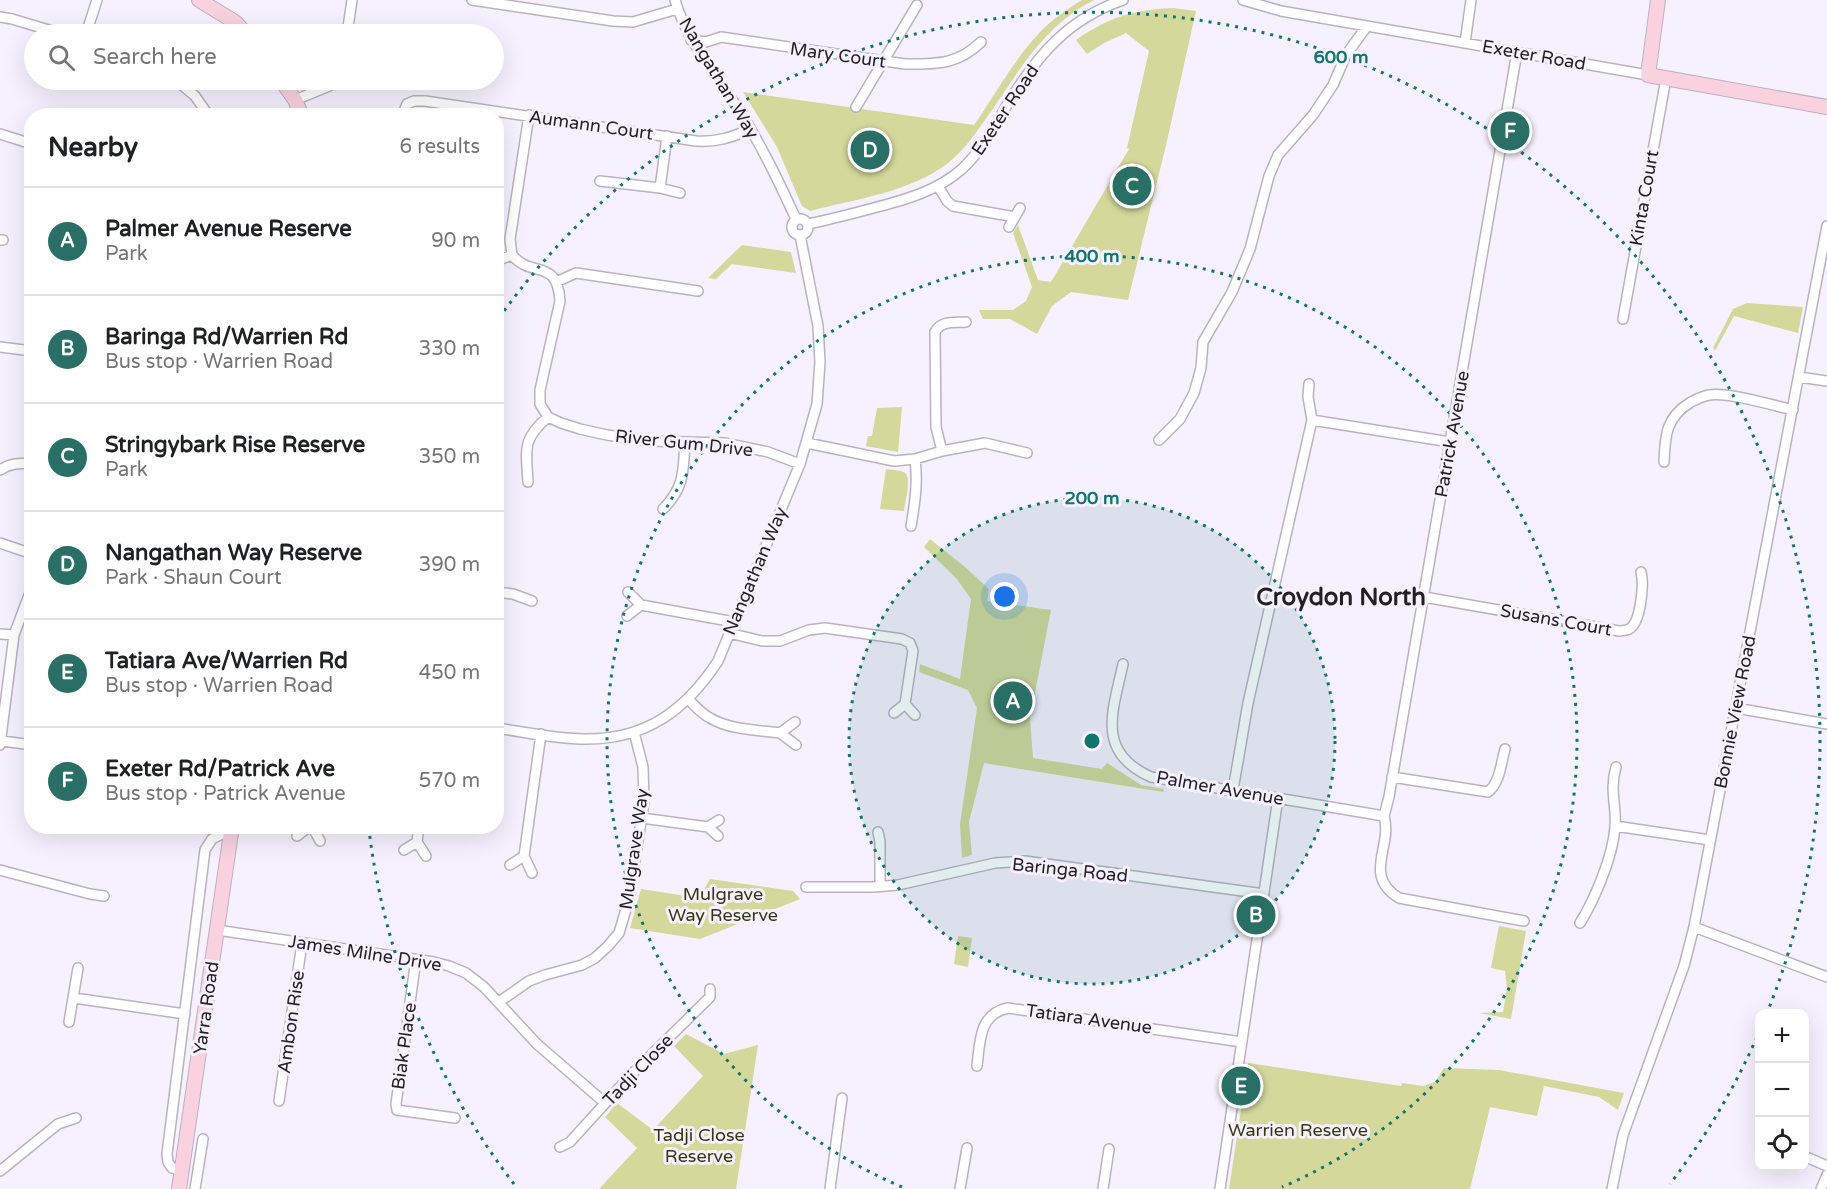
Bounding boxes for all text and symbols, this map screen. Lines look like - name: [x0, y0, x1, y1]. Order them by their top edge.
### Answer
- street label: Nangathan Way: [674, 13, 764, 143]
- search box: [24, 24, 504, 90]
- street label: Exeter Road: [1480, 35, 1588, 75]
- street label: Mary Court: [789, 37, 887, 73]
- icon: search: [45, 41, 78, 74]
- text: Search here: [93, 44, 217, 70]
- text: 600 m: [1313, 46, 1369, 68]
- street label: Exeter Road: [967, 60, 1043, 160]
- street label: Aumann Court: [527, 105, 655, 145]
- pin: F: [1490, 108, 1530, 154]
- pin: D: [850, 128, 890, 172]
- text: Nearby: [48, 132, 138, 163]
- text: 6 results: [400, 135, 480, 159]
- street label: Kinta Court: [1625, 148, 1663, 248]
- pin: C: [1112, 164, 1152, 208]
- text: Palmer Avenue Reserve: [105, 216, 352, 242]
- text: A: [60, 229, 75, 253]
- text: 90 m: [431, 229, 480, 253]
- text: Park: [105, 242, 148, 266]
- text: 400 m: [1064, 245, 1120, 267]
- text: Baringa Rd/Warrien Rd: [105, 324, 348, 350]
- text: B: [61, 337, 74, 361]
- text: 330 m: [419, 337, 480, 361]
- text: Bus stop · Warrien Road: [105, 350, 333, 374]
- street label: Patrick Avenue: [1430, 369, 1474, 499]
- street label: River Gum Drive: [614, 425, 754, 461]
- text: Stringybark Rise Reserve: [105, 432, 365, 458]
- text: C: [61, 445, 74, 469]
- text: 350 m: [419, 445, 480, 469]
- text: Park: [105, 458, 148, 482]
- text: 200 m: [1064, 487, 1120, 509]
- street label: Nangathan Way: [718, 503, 792, 639]
- text: Nangathan Way Reserve: [105, 540, 362, 566]
- text: D: [60, 553, 75, 577]
- text: 390 m: [419, 553, 480, 577]
- text: Park · Shaun Court: [105, 566, 282, 590]
- your location: [990, 582, 1019, 611]
- district label: Croydon North: [1256, 583, 1426, 612]
- street label: Susans Court: [1499, 599, 1614, 641]
- street label: Bonnie View Road: [1709, 633, 1761, 791]
- text: Tatiara Ave/Warrien Rd: [105, 648, 348, 674]
- text: E: [61, 661, 74, 685]
- text: 450 m: [419, 661, 480, 685]
- text: Bus stop · Warrien Road: [105, 674, 333, 698]
- pin: A: [994, 678, 1032, 724]
- centre of rings: [1082, 731, 1102, 751]
- text: Exeter Rd/Patrick Ave: [105, 756, 335, 782]
- street label: Palmer Avenue: [1155, 766, 1285, 810]
- text: F: [61, 769, 74, 793]
- text: 570 m: [419, 769, 480, 793]
- text: Bus stop · Patrick Avenue: [105, 782, 346, 806]
- street label: Mulgrave Way: [615, 787, 653, 911]
- street label: Baringa Road: [1011, 853, 1129, 887]
- park label: Mulgrave Way Reserve: [668, 883, 778, 926]
- pin: B: [1236, 892, 1276, 938]
- street label: James Milne Drive: [287, 930, 443, 976]
- street label: Yarra Road: [189, 960, 223, 1056]
- street label: Ambon Rise: [273, 969, 309, 1075]
- street label: Tatiara Avenue: [1025, 999, 1153, 1039]
- street label: Biak Place: [387, 1001, 421, 1091]
- map controls: [1755, 1009, 1809, 1171]
- button: +: [1755, 1009, 1809, 1063]
- street label: Tadji Close: [598, 1029, 678, 1111]
- button: −: [1755, 1063, 1809, 1117]
- pin: E: [1222, 1064, 1260, 1108]
- button: locate: [1755, 1117, 1809, 1171]
- park label: Warrien Reserve: [1228, 1119, 1368, 1141]
- park label: Tadji Close Reserve: [653, 1124, 745, 1167]

